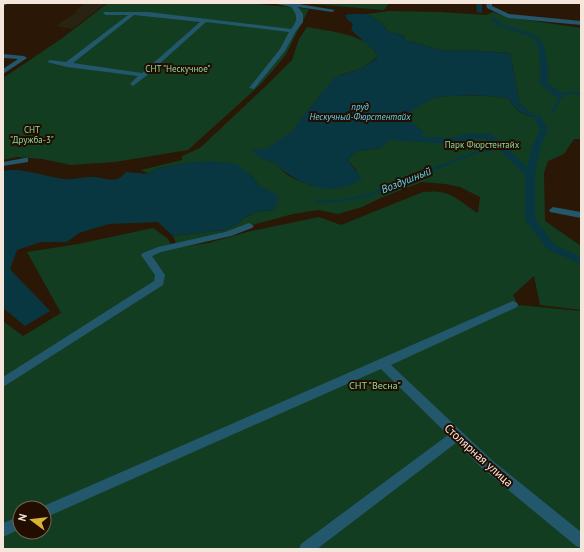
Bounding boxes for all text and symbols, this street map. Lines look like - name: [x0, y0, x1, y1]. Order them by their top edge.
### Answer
- park label: СНТ "Нескучное": [145, 63, 211, 74]
- water label: пруд Нескучный-Фюрстентайх: [309, 101, 411, 122]
- park label: СНТ "Дружба-3": [10, 124, 54, 145]
- park label: Парк Фюрстентайх: [445, 139, 520, 150]
- water label: Воздушный: [379, 163, 433, 196]
- park label: СНТ "Весна": [349, 379, 401, 392]
- street label: Столярная улица: [442, 420, 516, 490]
- north arrow: [12, 500, 52, 540]
- text: N: [15, 512, 30, 523]

